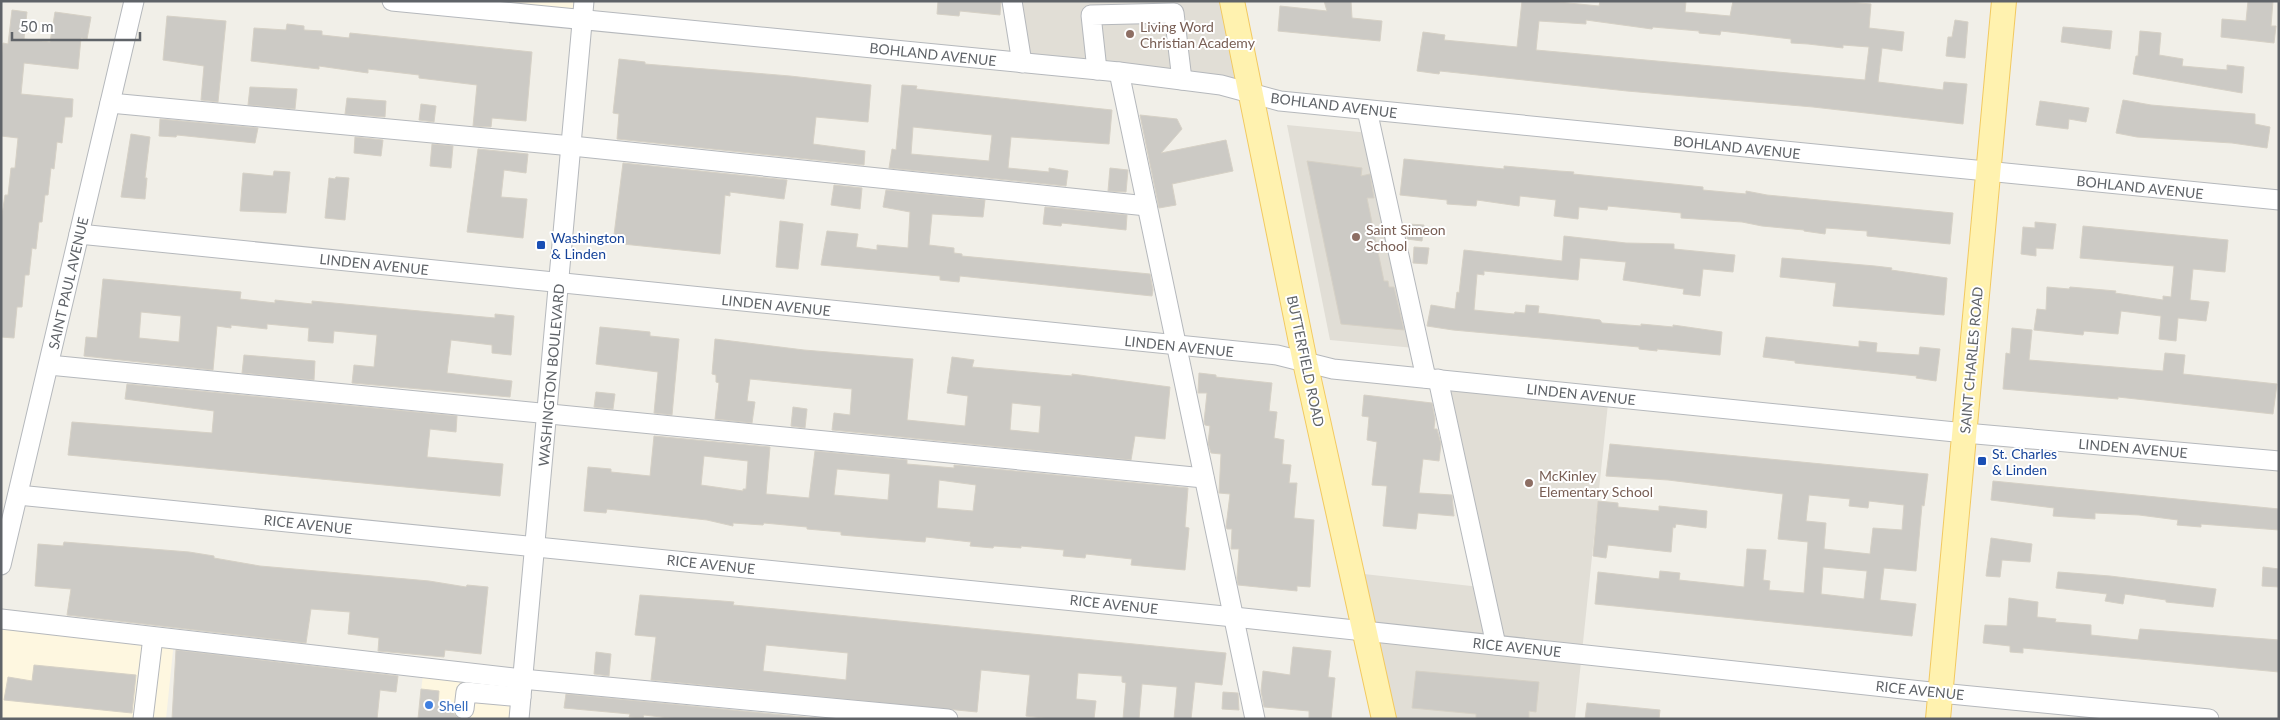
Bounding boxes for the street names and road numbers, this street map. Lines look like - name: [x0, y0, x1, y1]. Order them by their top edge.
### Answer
- street label: BOHLAND AVENUE: [869, 39, 997, 69]
- street label: BOHLAND AVENUE: [1270, 89, 1398, 121]
- street label: BOHLAND AVENUE: [1673, 132, 1801, 162]
- street label: BOHLAND AVENUE: [2076, 172, 2204, 202]
- street label: SAINT PAUL AVENUE: [44, 215, 92, 351]
- street label: LINDEN AVENUE: [319, 250, 429, 278]
- street label: WASHINGTON BOULEVARD: [535, 283, 567, 467]
- street label: SAINT CHARLES ROAD: [1956, 286, 1986, 434]
- street label: LINDEN AVENUE: [721, 291, 831, 319]
- street label: BUTTERFIELD ROAD: [1284, 294, 1328, 428]
- street label: LINDEN AVENUE: [1124, 332, 1234, 360]
- street label: LINDEN AVENUE: [1526, 380, 1636, 408]
- street label: LINDEN AVENUE: [2078, 435, 2188, 461]
- street label: RICE AVENUE: [263, 511, 353, 537]
- street label: RICE AVENUE: [666, 551, 756, 577]
- street label: RICE AVENUE: [1069, 591, 1159, 617]
- street label: RICE AVENUE: [1472, 634, 1562, 660]
- street label: RICE AVENUE: [1875, 677, 1965, 703]

